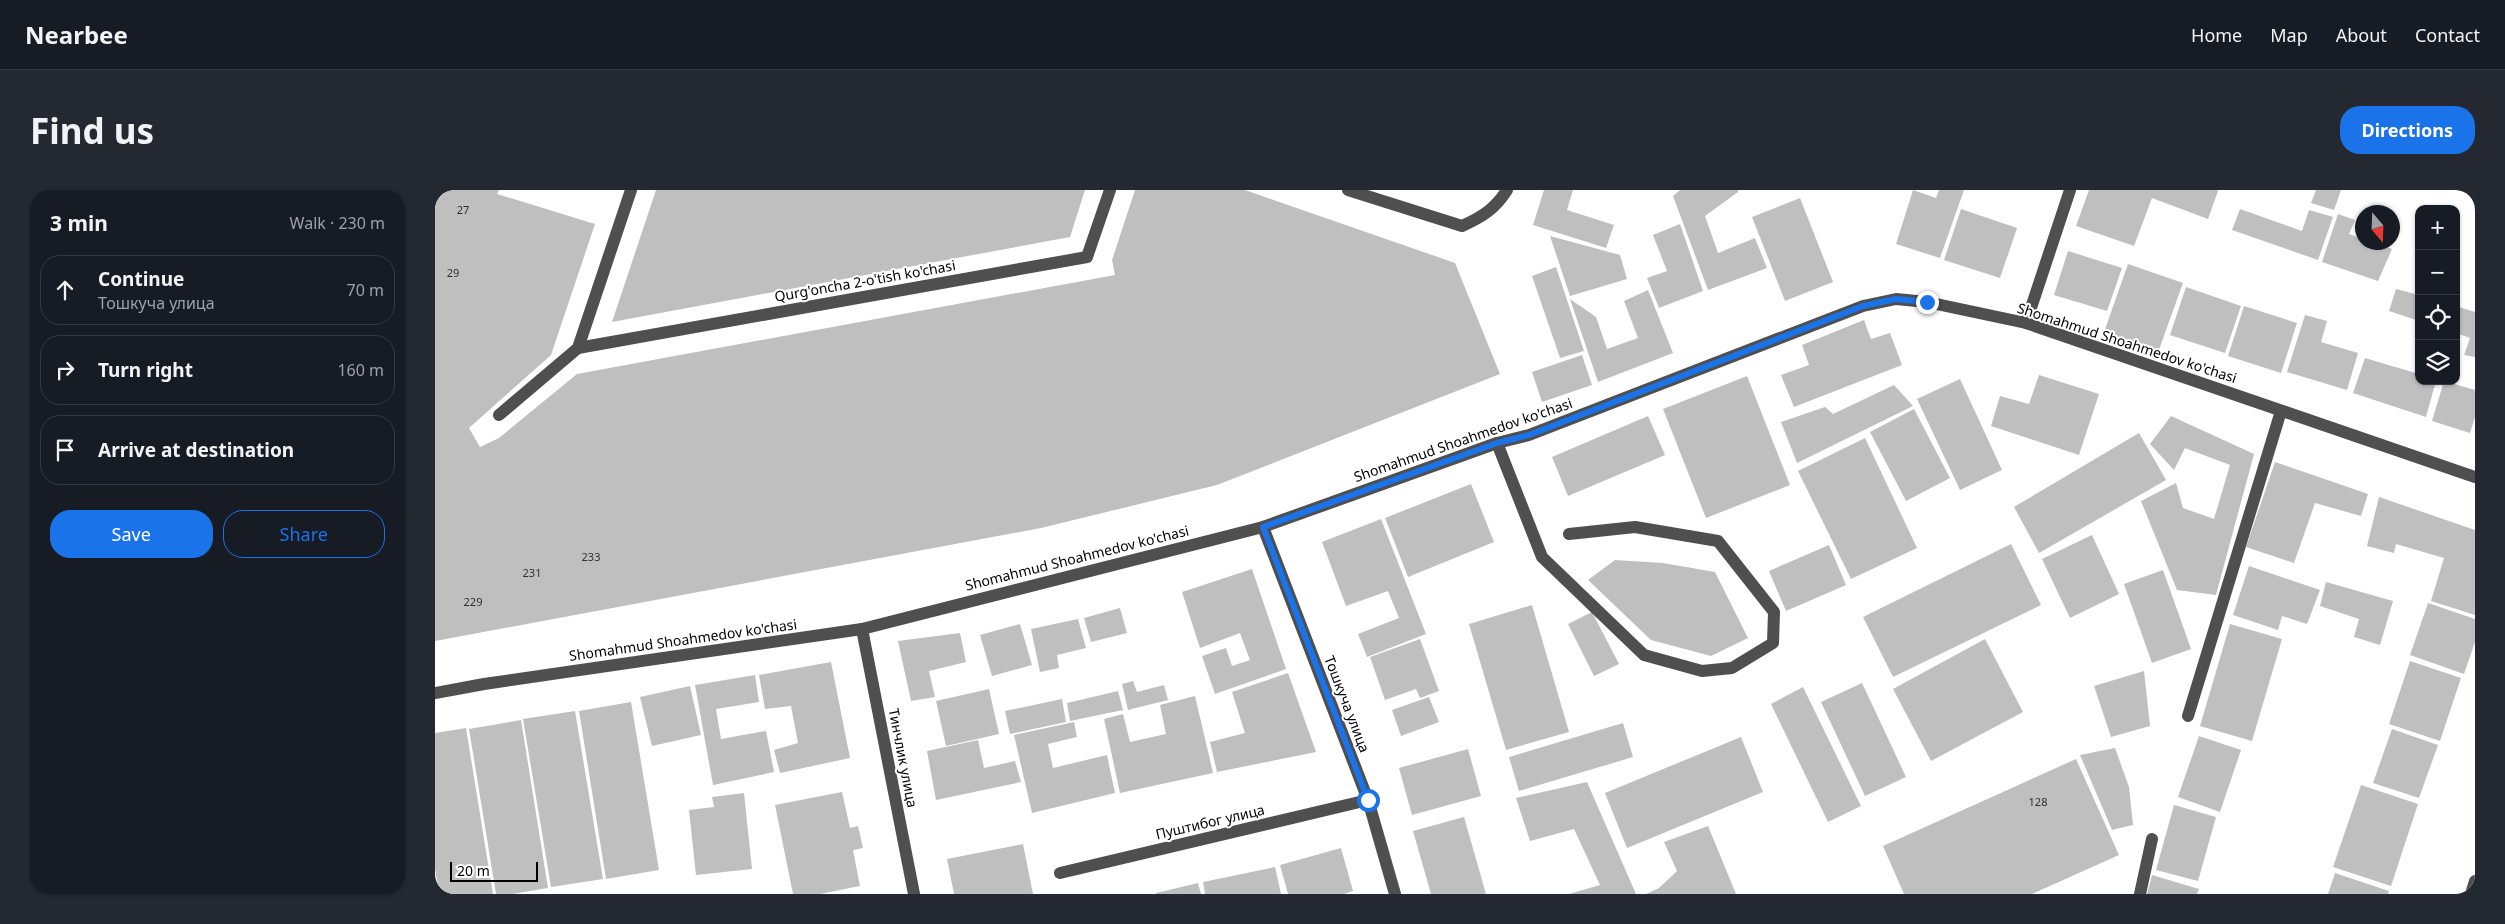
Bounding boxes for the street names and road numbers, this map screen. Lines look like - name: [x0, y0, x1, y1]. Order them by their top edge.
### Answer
- street label: Qurg'oncha 2-o'tish ko'chasi: [773, 255, 957, 306]
- street label: Shomahmud Shoahmedov ko'chasi: [2015, 298, 2239, 387]
- street label: Shomahmud Shoahmedov ko'chasi: [1351, 393, 1575, 486]
- street label: Shomahmud Shoahmedov ko'chasi: [963, 520, 1191, 595]
- street label: Shomahmud Shoahmedov ko'chasi: [568, 614, 798, 665]
- street label: Тошкуча улица: [1320, 653, 1375, 755]
- street label: Тинчлик улица: [885, 707, 922, 809]
- street label: Пуштибог улица: [1154, 800, 1266, 843]

